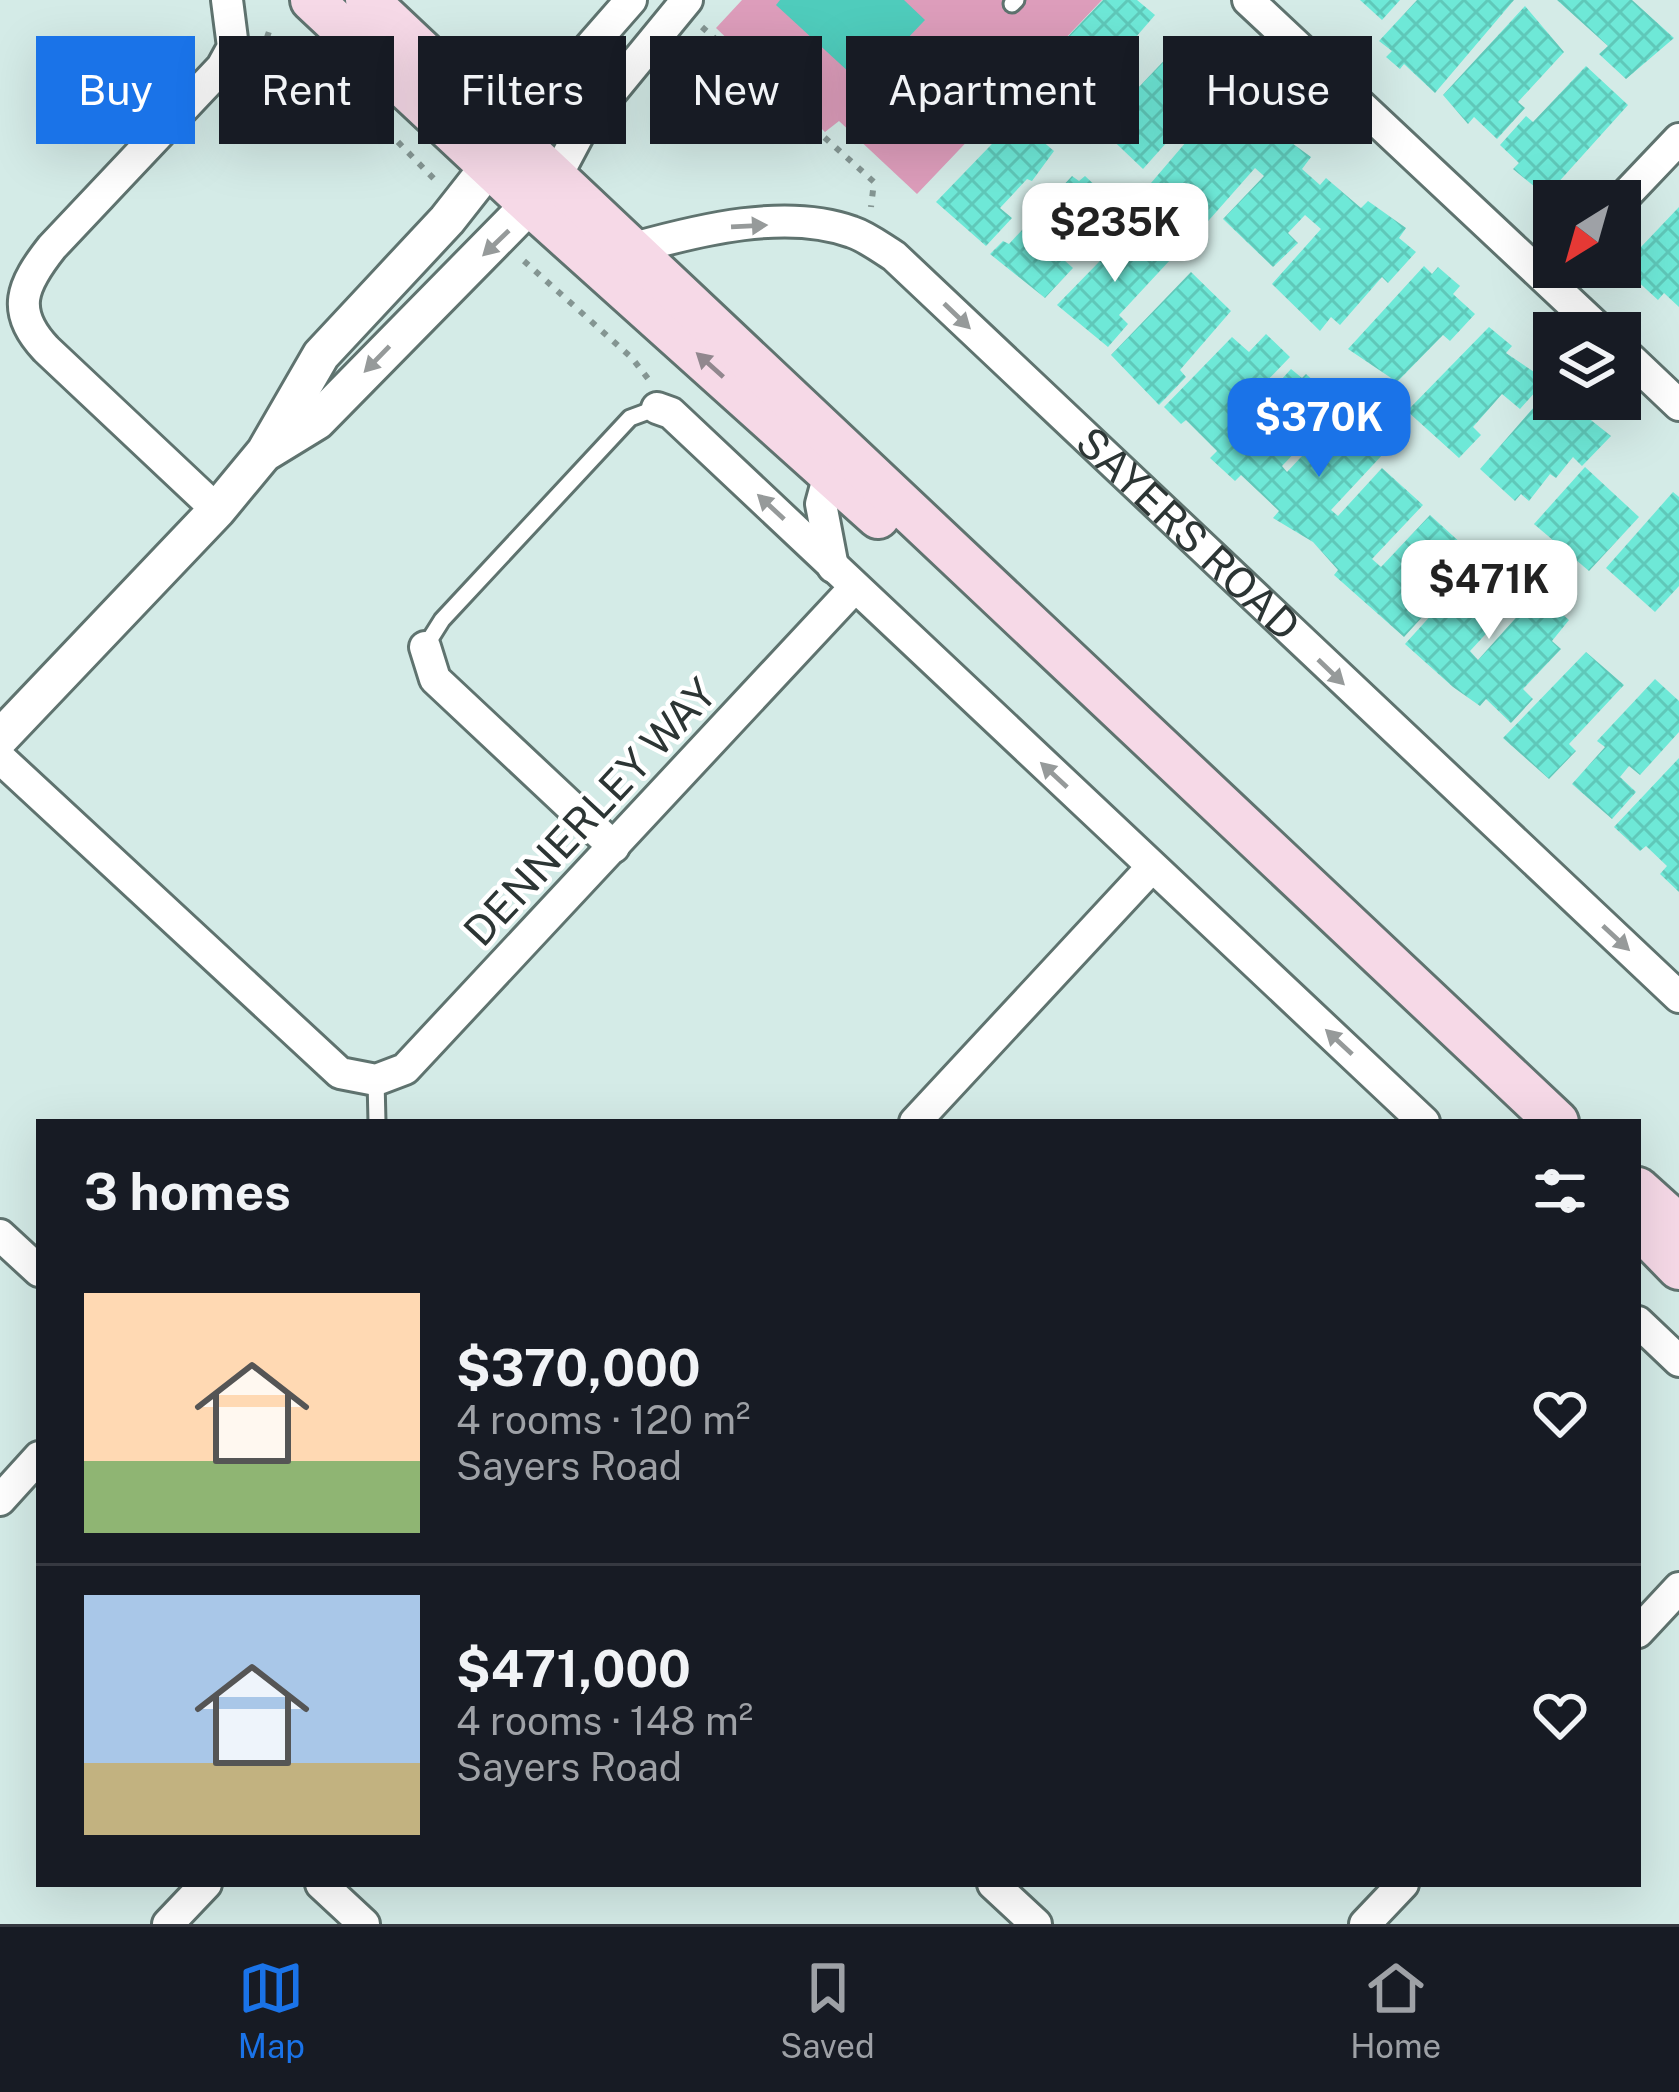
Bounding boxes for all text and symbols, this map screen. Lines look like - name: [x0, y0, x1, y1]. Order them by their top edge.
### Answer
- chip: Buy: [36, 36, 195, 144]
- chip: Rent: [219, 36, 394, 144]
- chip: Filters: [418, 36, 626, 144]
- chip: New: [650, 36, 822, 144]
- chip: Apartment: [846, 36, 1139, 144]
- chip: House: [1163, 36, 1372, 144]
- north arrow: [1533, 180, 1641, 288]
- map controls: [1533, 180, 1641, 420]
- pin: $235K: [1031, 183, 1199, 285]
- text: $235K: [1049, 199, 1181, 245]
- one-way arrow: [730, 216, 768, 235]
- one-way arrow: [482, 228, 511, 256]
- one-way arrow: [942, 301, 971, 329]
- button: layers: [1533, 312, 1641, 420]
- one-way arrow: [363, 345, 391, 374]
- one-way arrow: [695, 352, 724, 379]
- pin: $370K: [1235, 378, 1403, 480]
- text: $370K: [1255, 394, 1383, 440]
- street label: SAYERS ROAD: [1067, 417, 1310, 650]
- one-way arrow: [756, 494, 785, 522]
- pin: $471K: [1405, 540, 1573, 642]
- text: $471K: [1428, 556, 1550, 602]
- one-way arrow: [1316, 657, 1345, 685]
- street label: DENNERLEY WAY: [454, 668, 726, 955]
- one-way arrow: [1040, 762, 1069, 790]
- one-way arrow: [1601, 924, 1630, 951]
- one-way arrow: [1324, 1029, 1353, 1056]
- icon: filters: [1527, 1158, 1593, 1224]
- text: 3 homes: [84, 1162, 291, 1221]
- text: $370,000: [456, 1338, 701, 1397]
- icon: home: [180, 1341, 324, 1485]
- icon: heart: [1527, 1380, 1593, 1446]
- text: 4 rooms · 120 m²: [456, 1397, 750, 1443]
- text: Sayers Road: [456, 1443, 682, 1489]
- text: $471,000: [456, 1639, 691, 1698]
- icon: home: [180, 1643, 324, 1787]
- icon: heart: [1527, 1682, 1593, 1748]
- text: 4 rooms · 148 m²: [456, 1698, 753, 1744]
- text: Sayers Road: [456, 1744, 682, 1790]
- tab: Map: [238, 1955, 305, 2065]
- tab: Saved: [780, 1955, 875, 2065]
- tab: Home: [1350, 1955, 1441, 2065]

